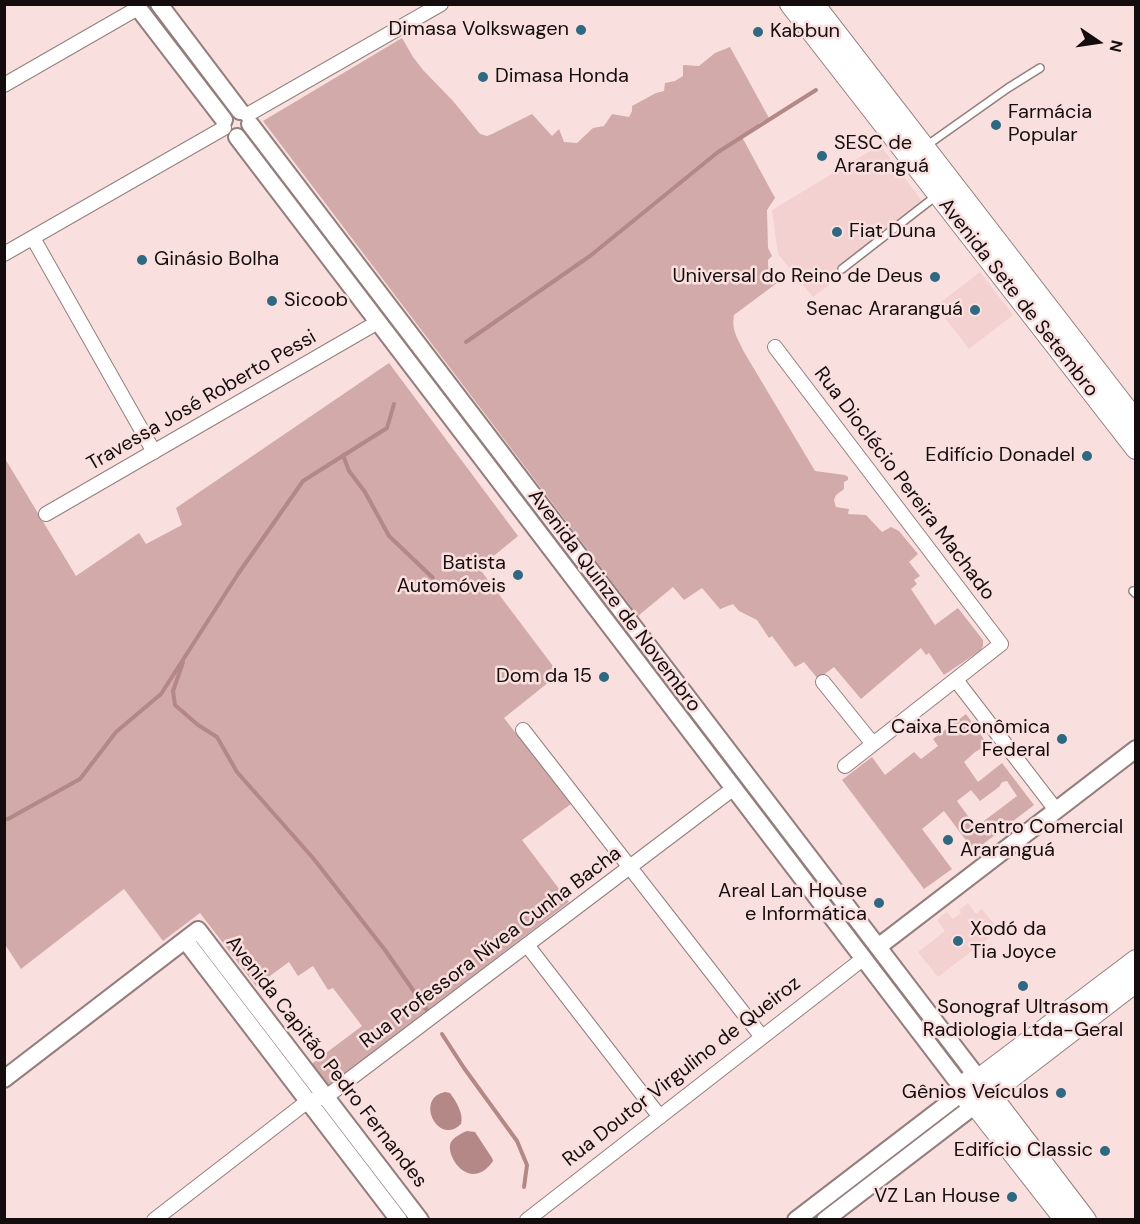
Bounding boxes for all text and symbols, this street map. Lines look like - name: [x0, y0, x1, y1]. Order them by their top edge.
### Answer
- north arrow: [1068, 12, 1128, 72]
- place label: Dimasa Volkswagen: [389, 18, 569, 42]
- place label: Kabbun: [770, 20, 840, 44]
- marker: Dimasa Volkswagen: [574, 23, 588, 37]
- marker: Kabbun: [751, 25, 765, 39]
- text: N: [1104, 38, 1128, 54]
- place label: Dimasa Honda: [495, 65, 629, 89]
- marker: Dimasa Honda: [476, 70, 490, 84]
- place label: Farmácia Popular: [1008, 101, 1092, 148]
- marker: Farmácia Popular: [989, 118, 1003, 132]
- place label: SESC de Araranguá: [834, 132, 929, 179]
- marker: SESC de Araranguá: [815, 149, 829, 163]
- street label: Avenida Sete de Setembro: [933, 194, 1103, 402]
- place label: Fiat Duna: [849, 220, 936, 244]
- marker: Fiat Duna: [830, 225, 844, 239]
- place label: Ginásio Bolha: [154, 248, 279, 272]
- marker: Ginásio Bolha: [135, 253, 149, 267]
- place label: Universal do Reino de Deus: [672, 265, 923, 289]
- marker: Universal do Reino de Deus: [928, 270, 942, 284]
- place label: Sicoob: [284, 289, 348, 313]
- marker: Sicoob: [265, 294, 279, 308]
- place label: Senac Araranguá: [806, 298, 963, 322]
- marker: Senac Araranguá: [968, 303, 982, 317]
- street label: Travessa José Roberto Pessi: [83, 325, 321, 477]
- street label: Rua Dioclécio Pereira Machado: [808, 363, 1000, 605]
- place label: Edifício Donadel: [925, 444, 1075, 468]
- marker: Edifício Donadel: [1080, 449, 1094, 463]
- street label: Avenida Quinze de Novembro: [522, 485, 706, 717]
- place label: Batista Automóveis: [397, 552, 506, 599]
- marker: Batista Automóveis: [511, 568, 525, 582]
- place label: Dom da 15: [496, 665, 592, 689]
- marker: Dom da 15: [597, 670, 611, 684]
- place label: Caixa Econômica Federal: [891, 716, 1050, 763]
- marker: Caixa Econômica Federal: [1055, 732, 1069, 746]
- place label: Centro Comercial Araranguá: [960, 816, 1123, 863]
- marker: Centro Comercial Araranguá: [941, 833, 955, 847]
- street label: Rua Professora Nívea Cunha Bacha: [356, 842, 626, 1054]
- place label: Areal Lan House e Informática: [718, 880, 867, 927]
- marker: Areal Lan House e Informática: [872, 896, 886, 910]
- place label: Xodó da Tia Joyce: [970, 918, 1056, 965]
- street label: Avenida Capitão Pedro Fernandes: [220, 931, 432, 1193]
- marker: Xodó da Tia Joyce: [951, 934, 965, 948]
- street label: Rua Doutor Virgulino de Queiroz: [558, 972, 806, 1172]
- marker: Sonograf Ultrasom Radiologia Ltda-Geral: [1016, 979, 1030, 993]
- place label: Sonograf Ultrasom Radiologia Ltda-Geral: [923, 996, 1123, 1043]
- place label: Gênios Veículos: [902, 1081, 1049, 1105]
- marker: Gênios Veículos: [1054, 1086, 1068, 1100]
- place label: Edifício Classic: [954, 1139, 1093, 1163]
- marker: Edifício Classic: [1098, 1144, 1112, 1158]
- place label: VZ Lan House: [874, 1185, 1000, 1209]
- marker: VZ Lan House: [1005, 1190, 1019, 1204]

